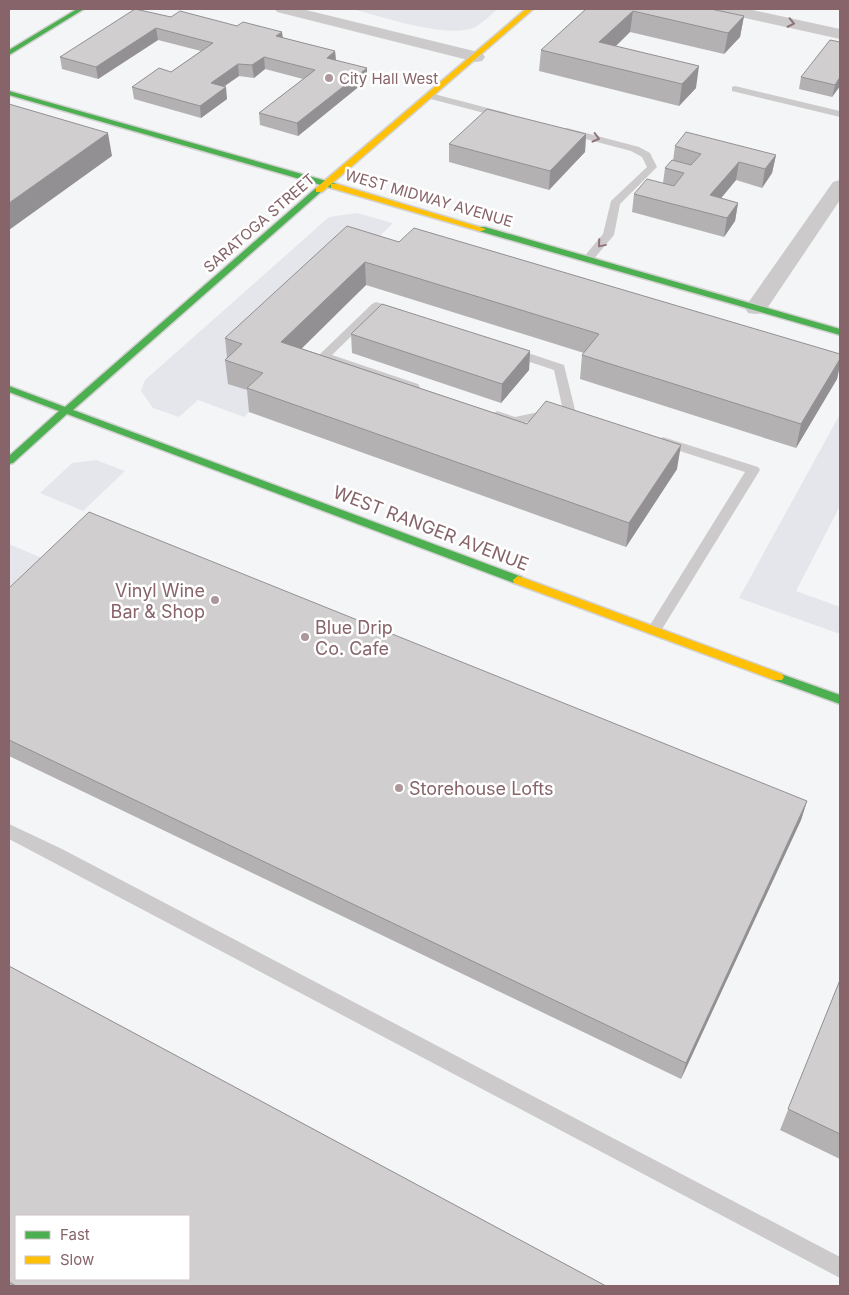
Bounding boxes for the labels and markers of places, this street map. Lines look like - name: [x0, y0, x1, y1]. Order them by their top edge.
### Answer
- place label: City Hall West: [339, 69, 438, 88]
- marker: City Hall West: [323, 72, 335, 84]
- place label: Vinyl Wine Bar & Shop: [111, 580, 205, 622]
- marker: Vinyl Wine Bar & Shop: [209, 594, 221, 606]
- place label: Blue Drip Co. Cafe: [315, 617, 393, 659]
- marker: Blue Drip Co. Cafe: [299, 631, 311, 643]
- place label: Storehouse Lofts: [409, 778, 553, 799]
- marker: Storehouse Lofts: [393, 782, 405, 794]

